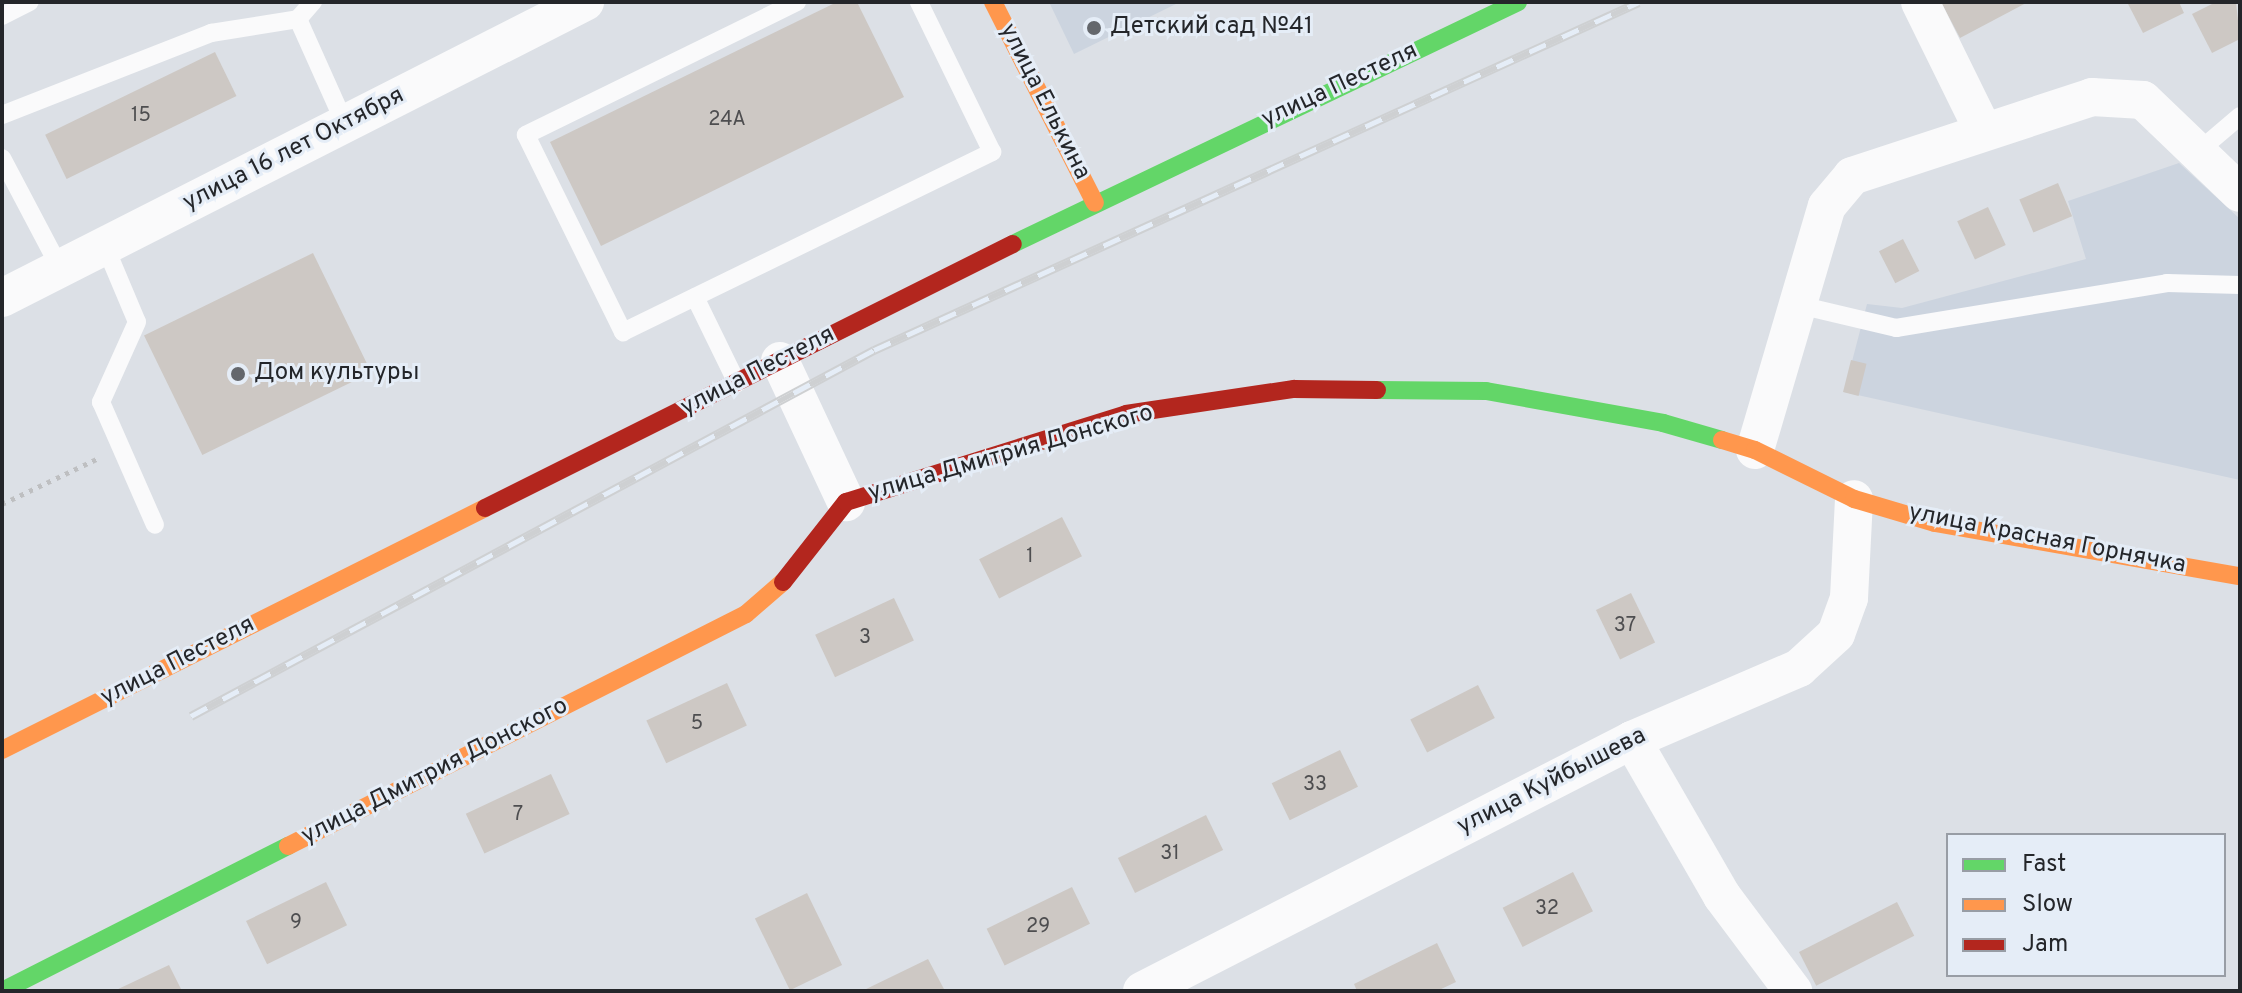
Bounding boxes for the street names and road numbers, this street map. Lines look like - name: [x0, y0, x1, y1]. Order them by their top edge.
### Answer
- street label: улица Елькина: [992, 19, 1096, 185]
- street label: улица Пестеля: [1257, 37, 1423, 135]
- street label: улица 16 лет Октября: [179, 82, 409, 218]
- street label: улица Пестеля: [676, 321, 840, 423]
- street label: улица Дмитрия Донского: [865, 399, 1157, 509]
- street label: улица Красная Горнячка: [1906, 499, 2188, 581]
- street label: улица Пестеля: [96, 611, 260, 713]
- street label: улица Дмитрия Донского: [297, 692, 573, 852]
- street label: улица Куйбышева: [1453, 722, 1651, 842]

